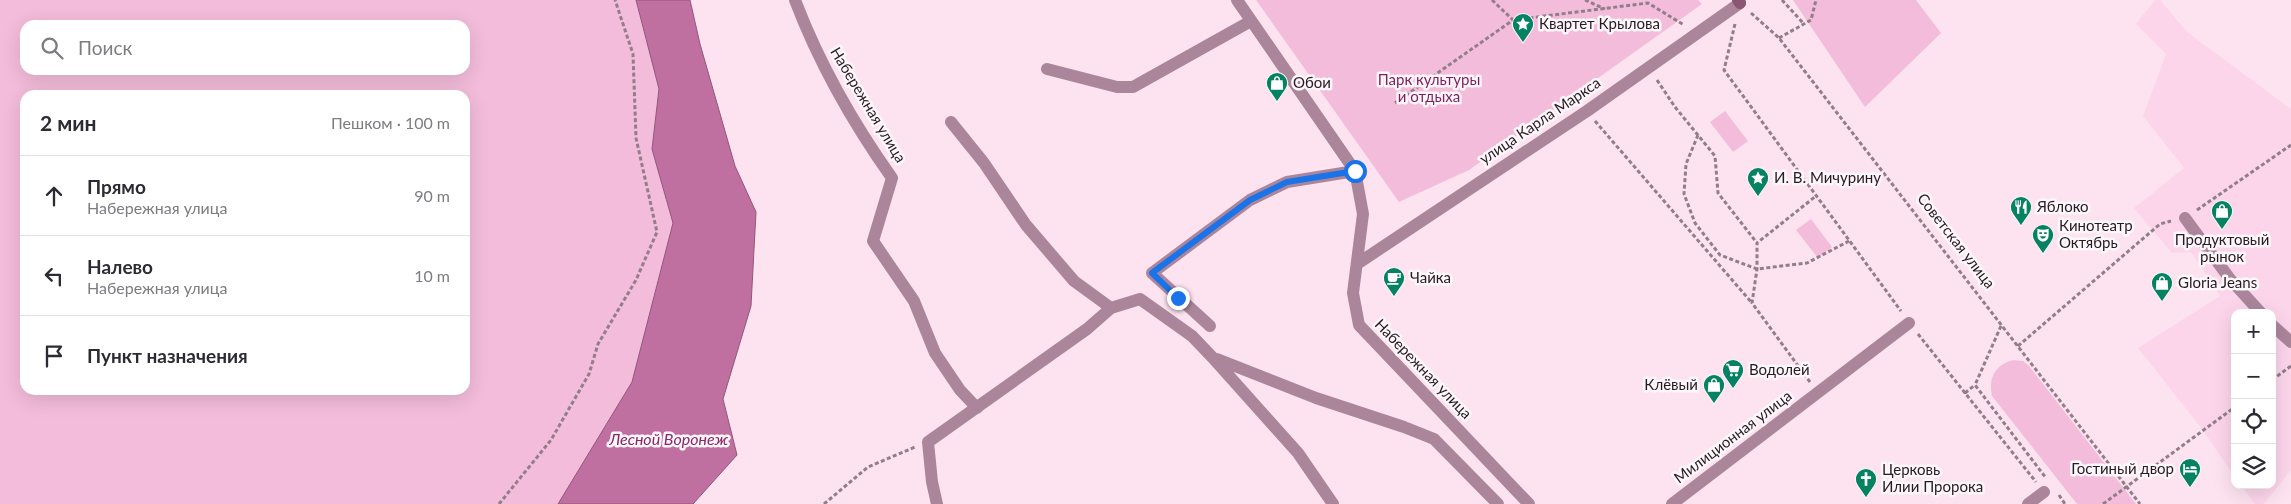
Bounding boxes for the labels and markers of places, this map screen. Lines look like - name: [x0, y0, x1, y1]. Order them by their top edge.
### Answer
- place icon: Квартет Крылова: [1511, 12, 1535, 43]
- place label: Квартет Крылова: [1539, 14, 1660, 32]
- shop icon: Обои: [1265, 71, 1289, 102]
- place label: Обои: [1293, 73, 1331, 91]
- place icon: И. В. Мичурину: [1746, 166, 1770, 197]
- place label: И. В. Мичурину: [1774, 168, 1881, 186]
- restaurant icon: Яблоко: [2009, 195, 2033, 226]
- place label: Яблоко: [2036, 197, 2089, 215]
- shop icon: Продуктовый рынок: [2210, 199, 2234, 230]
- place label: Кинотеатр Октябрь: [2059, 216, 2133, 251]
- theatre icon: Кинотеатр Октябрь: [2031, 223, 2055, 254]
- place label: Продуктовый рынок: [2175, 230, 2269, 265]
- cafe icon: Чайка: [1382, 266, 1406, 297]
- place label: Чайка: [1410, 268, 1451, 286]
- shop icon: Gloria Jeans: [2150, 271, 2174, 302]
- place label: Gloria Jeans: [2178, 273, 2257, 291]
- supermarket icon: Водолей: [1721, 358, 1745, 389]
- place label: Водолей: [1749, 360, 1810, 378]
- shop icon: Клёвый: [1702, 373, 1726, 404]
- place label: Клёвый: [1644, 375, 1698, 393]
- hotel icon: Гостиный двор: [2178, 457, 2202, 488]
- place label: Гостиный двор: [2071, 459, 2174, 477]
- place label: Церковь Илии Пророка: [1882, 460, 1983, 495]
- church icon: Церковь Илии Пророка: [1854, 467, 1878, 498]

